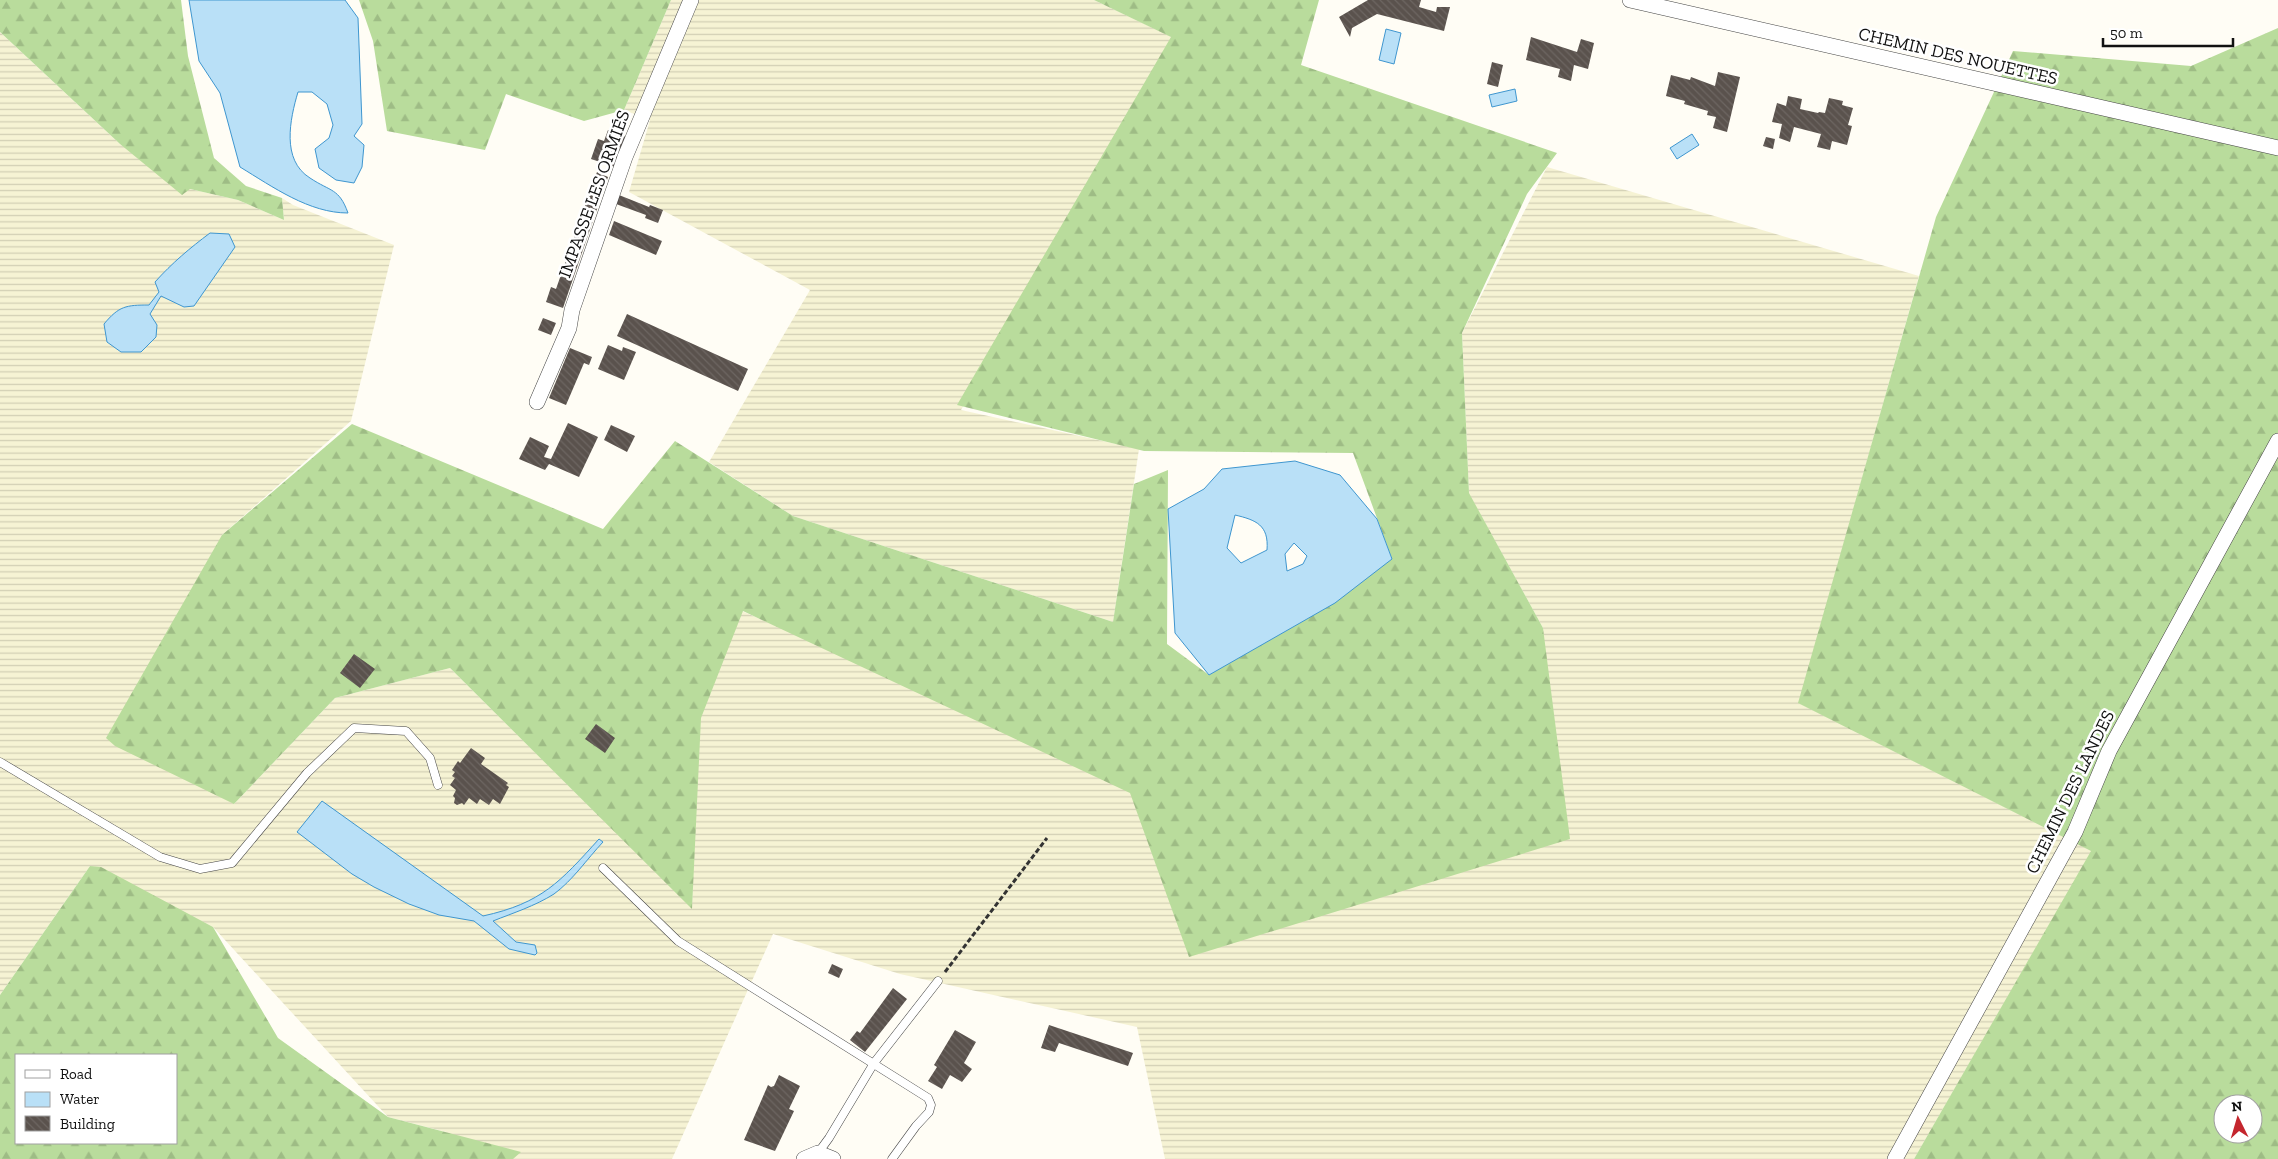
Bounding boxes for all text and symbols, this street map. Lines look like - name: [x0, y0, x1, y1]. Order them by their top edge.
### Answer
- scale bar: [2103, 15, 2233, 47]
- street label: CHEMIN DES NOUETTES: [1856, 22, 2060, 90]
- text: 50 m: [2110, 24, 2143, 42]
- street label: IMPASSE LES ORMIÉS: [553, 107, 635, 281]
- street label: CHEMIN DES LANDES: [2021, 707, 2119, 877]
- legend: [15, 1054, 178, 1144]
- text: Road: [60, 1065, 93, 1083]
- text: Water: [60, 1090, 100, 1108]
- north arrow: [2213, 1094, 2263, 1144]
- text: N: [2231, 1098, 2243, 1115]
- text: Building: [60, 1115, 115, 1133]

